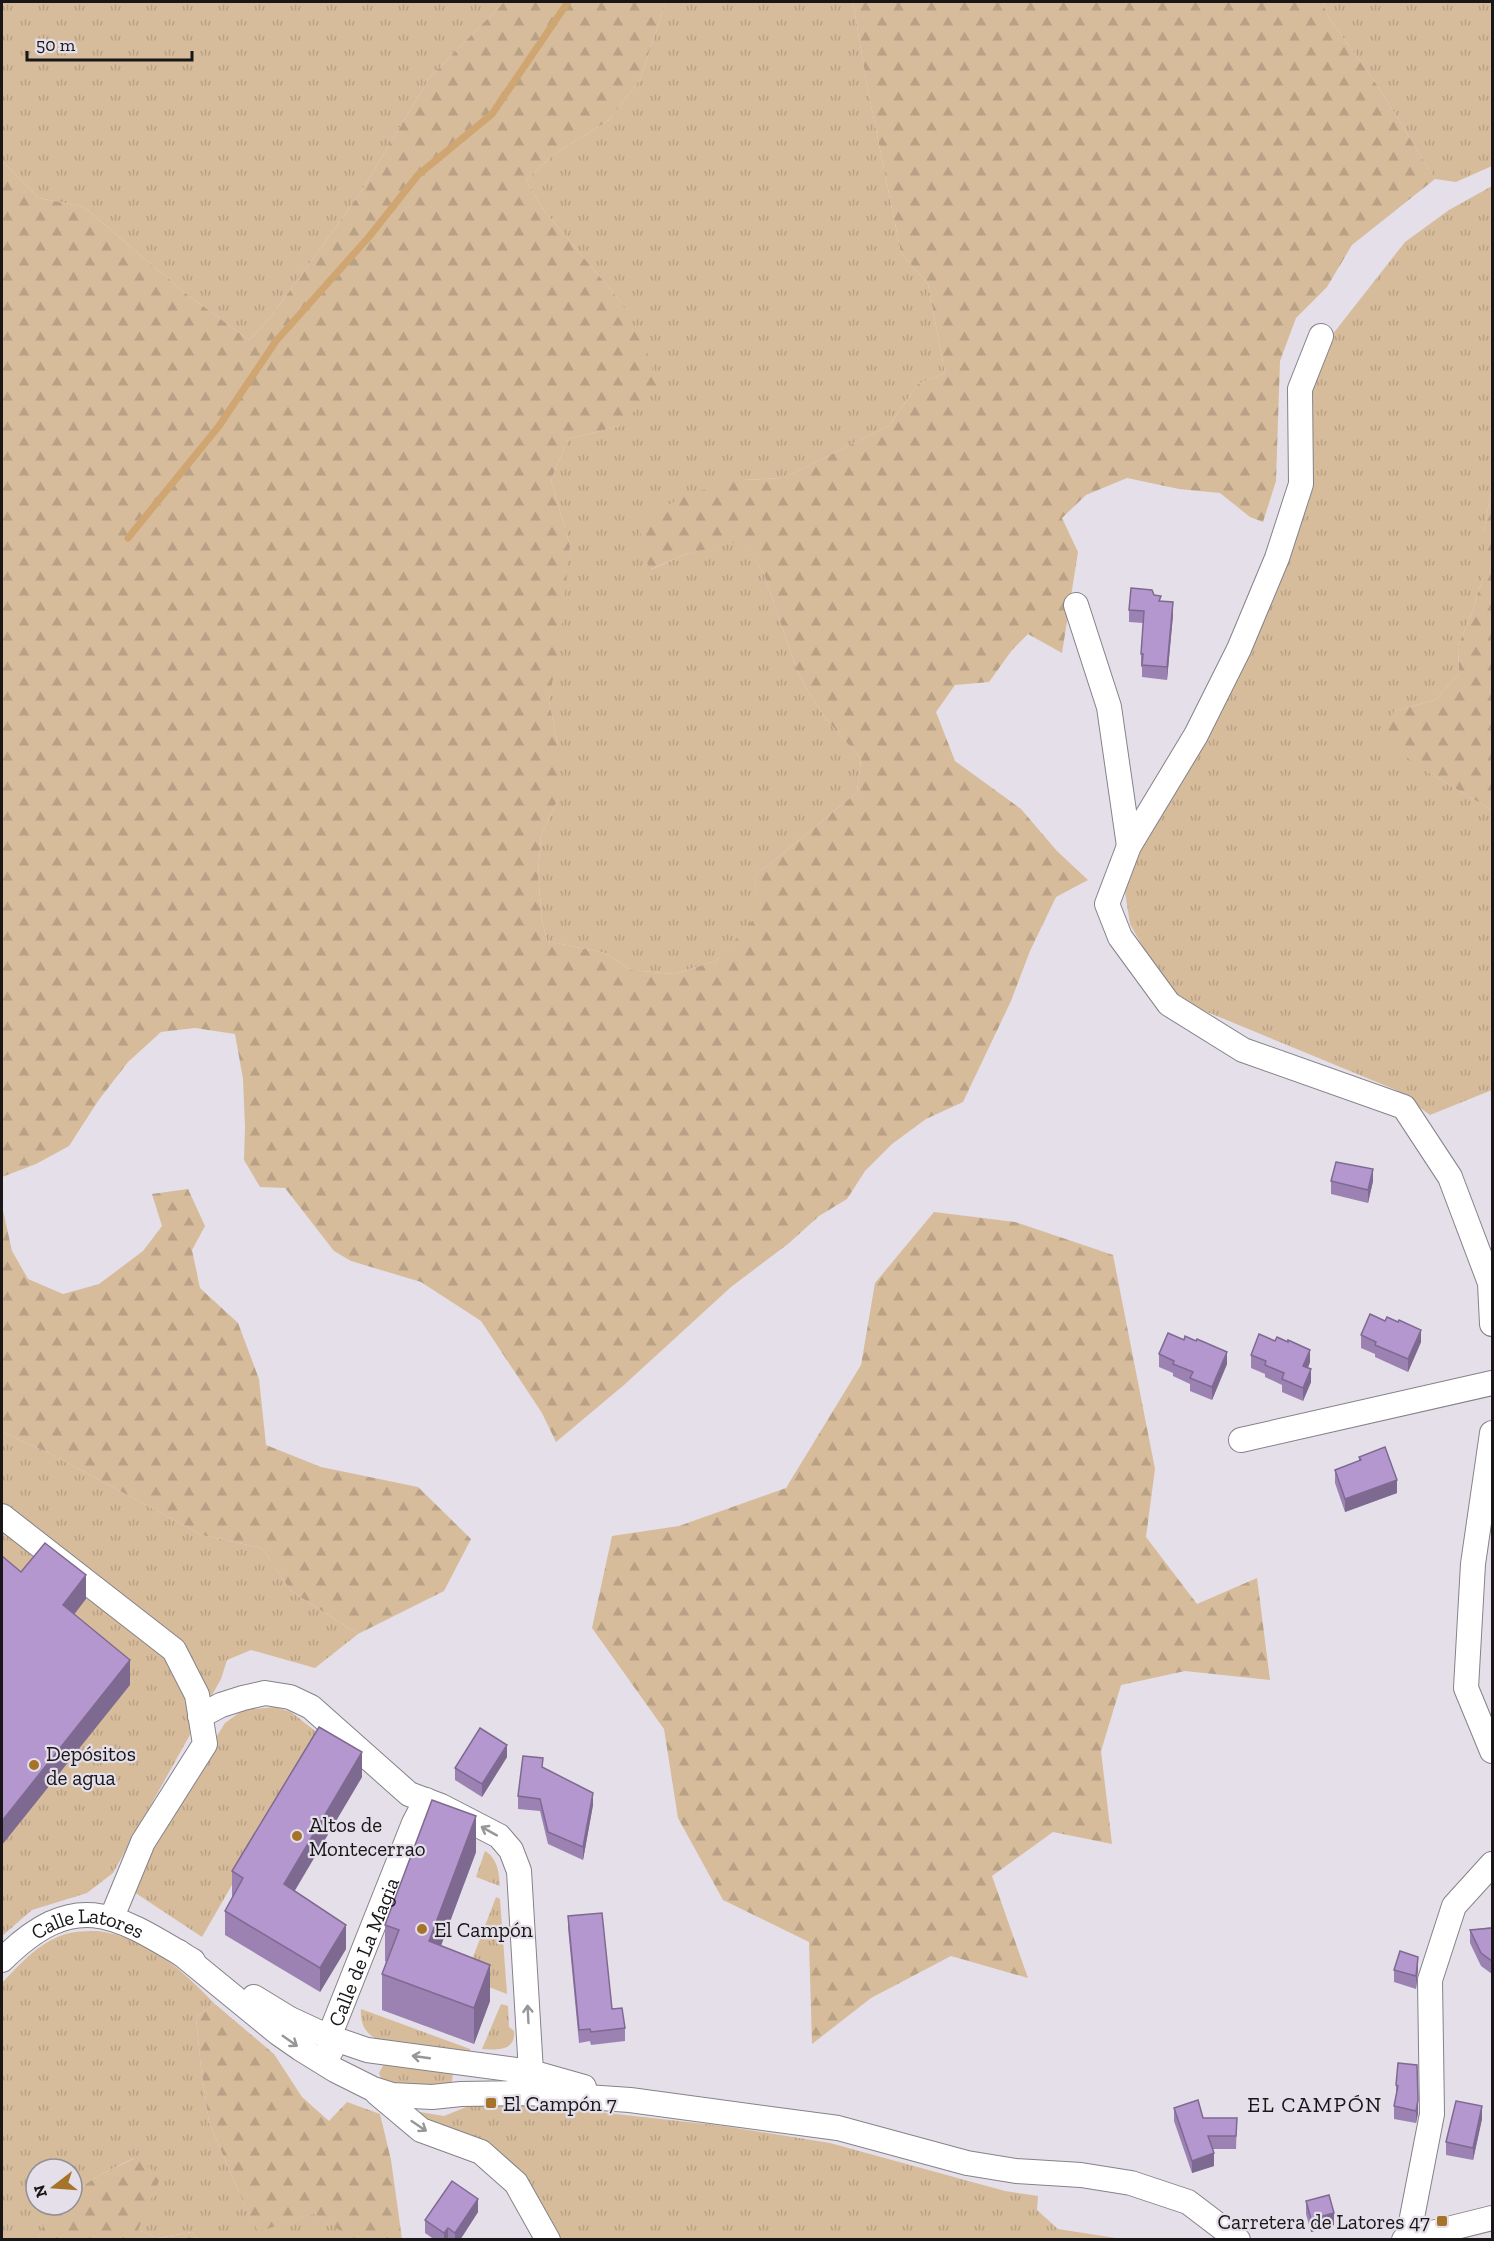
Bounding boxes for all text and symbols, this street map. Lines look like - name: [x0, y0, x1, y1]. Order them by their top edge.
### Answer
- scale bar: [27, 24, 192, 62]
- text: 50 m: [36, 34, 76, 56]
- place label: Depósitos de agua: [46, 1741, 136, 1790]
- marker: Depósitos de agua: [27, 1758, 41, 1772]
- place label: Altos de Montecerrao: [309, 1812, 426, 1861]
- one-way arrow: [480, 1825, 498, 1836]
- marker: Altos de Montecerrao: [290, 1829, 304, 1843]
- street label: Calle de La Magia: [322, 1874, 404, 2030]
- street label: Calle Latores: [26, 1902, 149, 1944]
- place label: El Campón: [434, 1917, 533, 1942]
- marker: El Campón: [415, 1922, 429, 1936]
- one-way arrow: [522, 2004, 533, 2024]
- one-way arrow: [281, 2035, 297, 2047]
- one-way arrow: [411, 2051, 431, 2062]
- place label: El Campón 7: [503, 2091, 617, 2116]
- district label: EL CAMPÓN: [1247, 2091, 1383, 2118]
- marker: El Campón 7: [484, 2096, 498, 2110]
- one-way arrow: [410, 2120, 426, 2132]
- north arrow: [24, 2157, 84, 2217]
- text: N: [29, 2183, 51, 2200]
- place label: Carretera de Latores 47: [1218, 2209, 1430, 2234]
- marker: Carretera de Latores 47: [1435, 2214, 1449, 2228]

